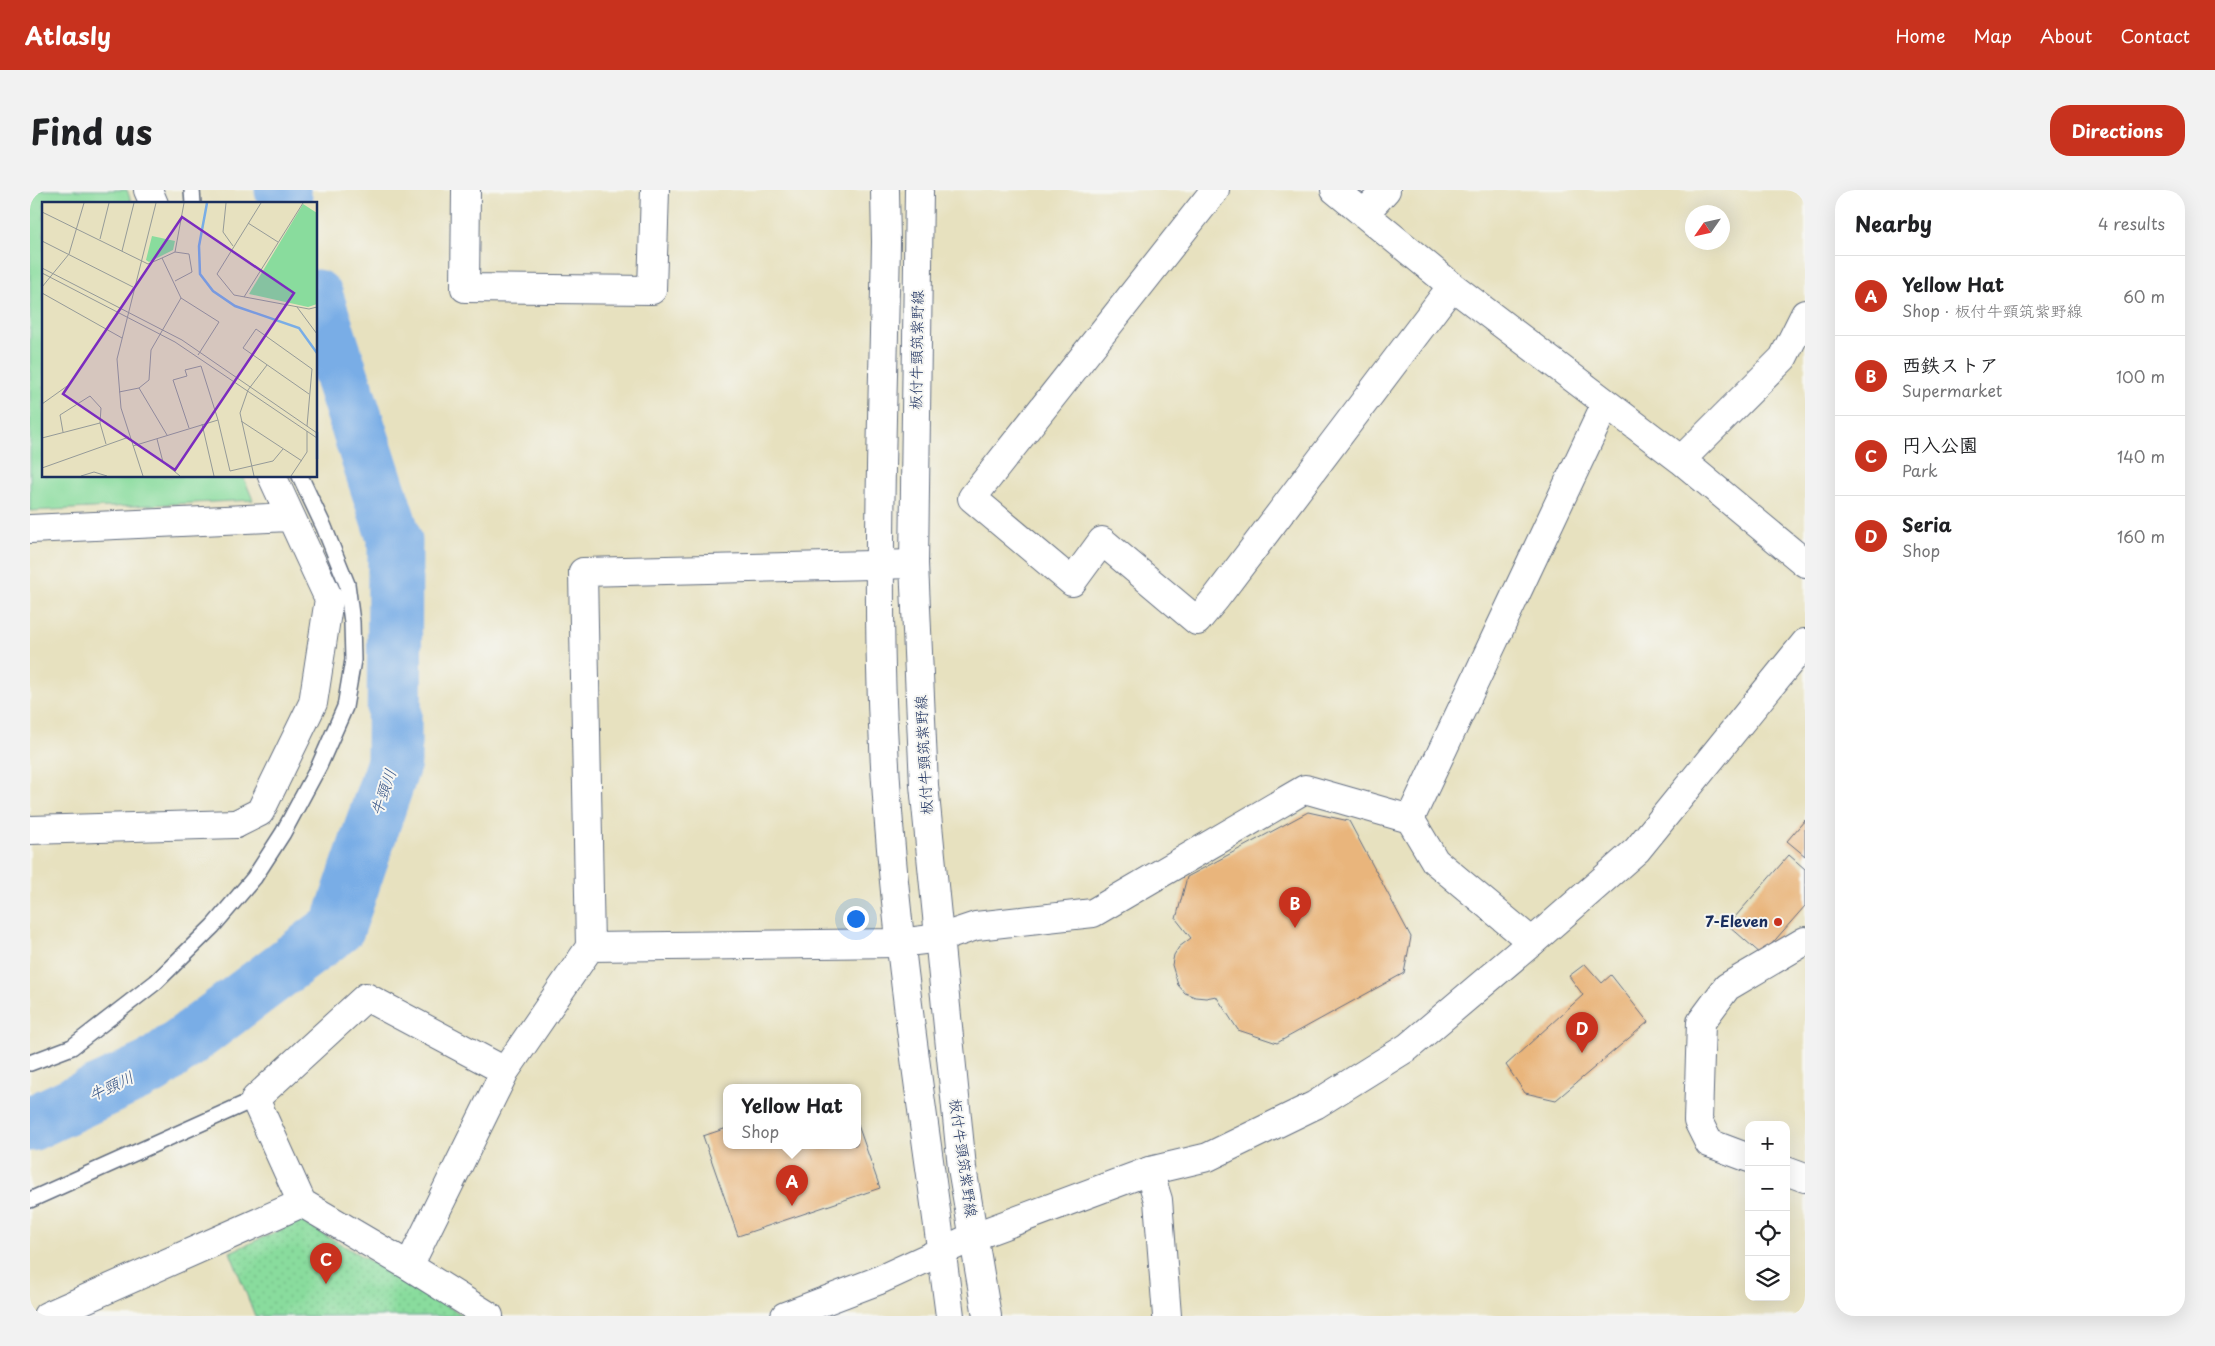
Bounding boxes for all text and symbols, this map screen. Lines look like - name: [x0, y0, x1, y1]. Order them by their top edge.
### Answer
- text: Atlasly: [25, 17, 111, 53]
- text: Home: [1895, 22, 1945, 49]
- text: Map: [1973, 22, 2012, 49]
- text: About: [2040, 22, 2092, 49]
- text: Contact: [2120, 22, 2190, 49]
- text: Find us: [30, 104, 152, 157]
- button: Directions: [2050, 105, 2185, 156]
- inset map: [42, 202, 318, 478]
- north arrow: [1685, 205, 1730, 250]
- text: Nearby: [1855, 207, 1932, 239]
- text: 4 results: [2098, 211, 2165, 235]
- text: Yellow Hat: [1902, 270, 2004, 298]
- text: A: [1865, 284, 1877, 308]
- text: 60 m: [2123, 284, 2165, 308]
- street label: 板付牛頸筑紫野線: [903, 290, 928, 410]
- text: Shop · 板付牛頸筑紫野線: [1902, 298, 2083, 322]
- text: 西鉄ストア: [1902, 350, 1999, 378]
- text: B: [1866, 364, 1876, 388]
- text: 100 m: [2116, 364, 2165, 388]
- text: Supermarket: [1902, 378, 2002, 402]
- text: 円入公園: [1902, 430, 1978, 458]
- text: C: [1865, 444, 1877, 468]
- text: 140 m: [2117, 444, 2165, 468]
- text: Park: [1902, 458, 1938, 482]
- text: Seria: [1902, 510, 1952, 538]
- text: D: [1865, 524, 1877, 548]
- text: 160 m: [2117, 524, 2165, 548]
- text: Shop: [1902, 538, 1940, 562]
- street label: 板付牛頸筑紫野線: [908, 695, 937, 816]
- water label: 牛頸川: [363, 765, 401, 818]
- pin: B: [1279, 887, 1311, 928]
- your location: [843, 906, 869, 932]
- place label: 7-Eleven: [1705, 909, 1768, 932]
- marker: 7-Eleven: [1772, 916, 1784, 928]
- pin: D: [1566, 1012, 1598, 1053]
- water label: 牛頸川: [84, 1064, 137, 1106]
- popup: [723, 1084, 861, 1149]
- text: Yellow Hat: [741, 1091, 843, 1119]
- street label: 板付牛頸筑紫野線: [945, 1097, 984, 1219]
- text: Shop: [741, 1119, 779, 1143]
- map controls: [1745, 1121, 1790, 1301]
- button: +: [1745, 1121, 1790, 1166]
- pin: A: [776, 1165, 808, 1206]
- button: −: [1745, 1166, 1790, 1211]
- button: locate: [1745, 1211, 1790, 1256]
- pin: C: [310, 1243, 342, 1284]
- button: layers: [1745, 1256, 1790, 1301]

